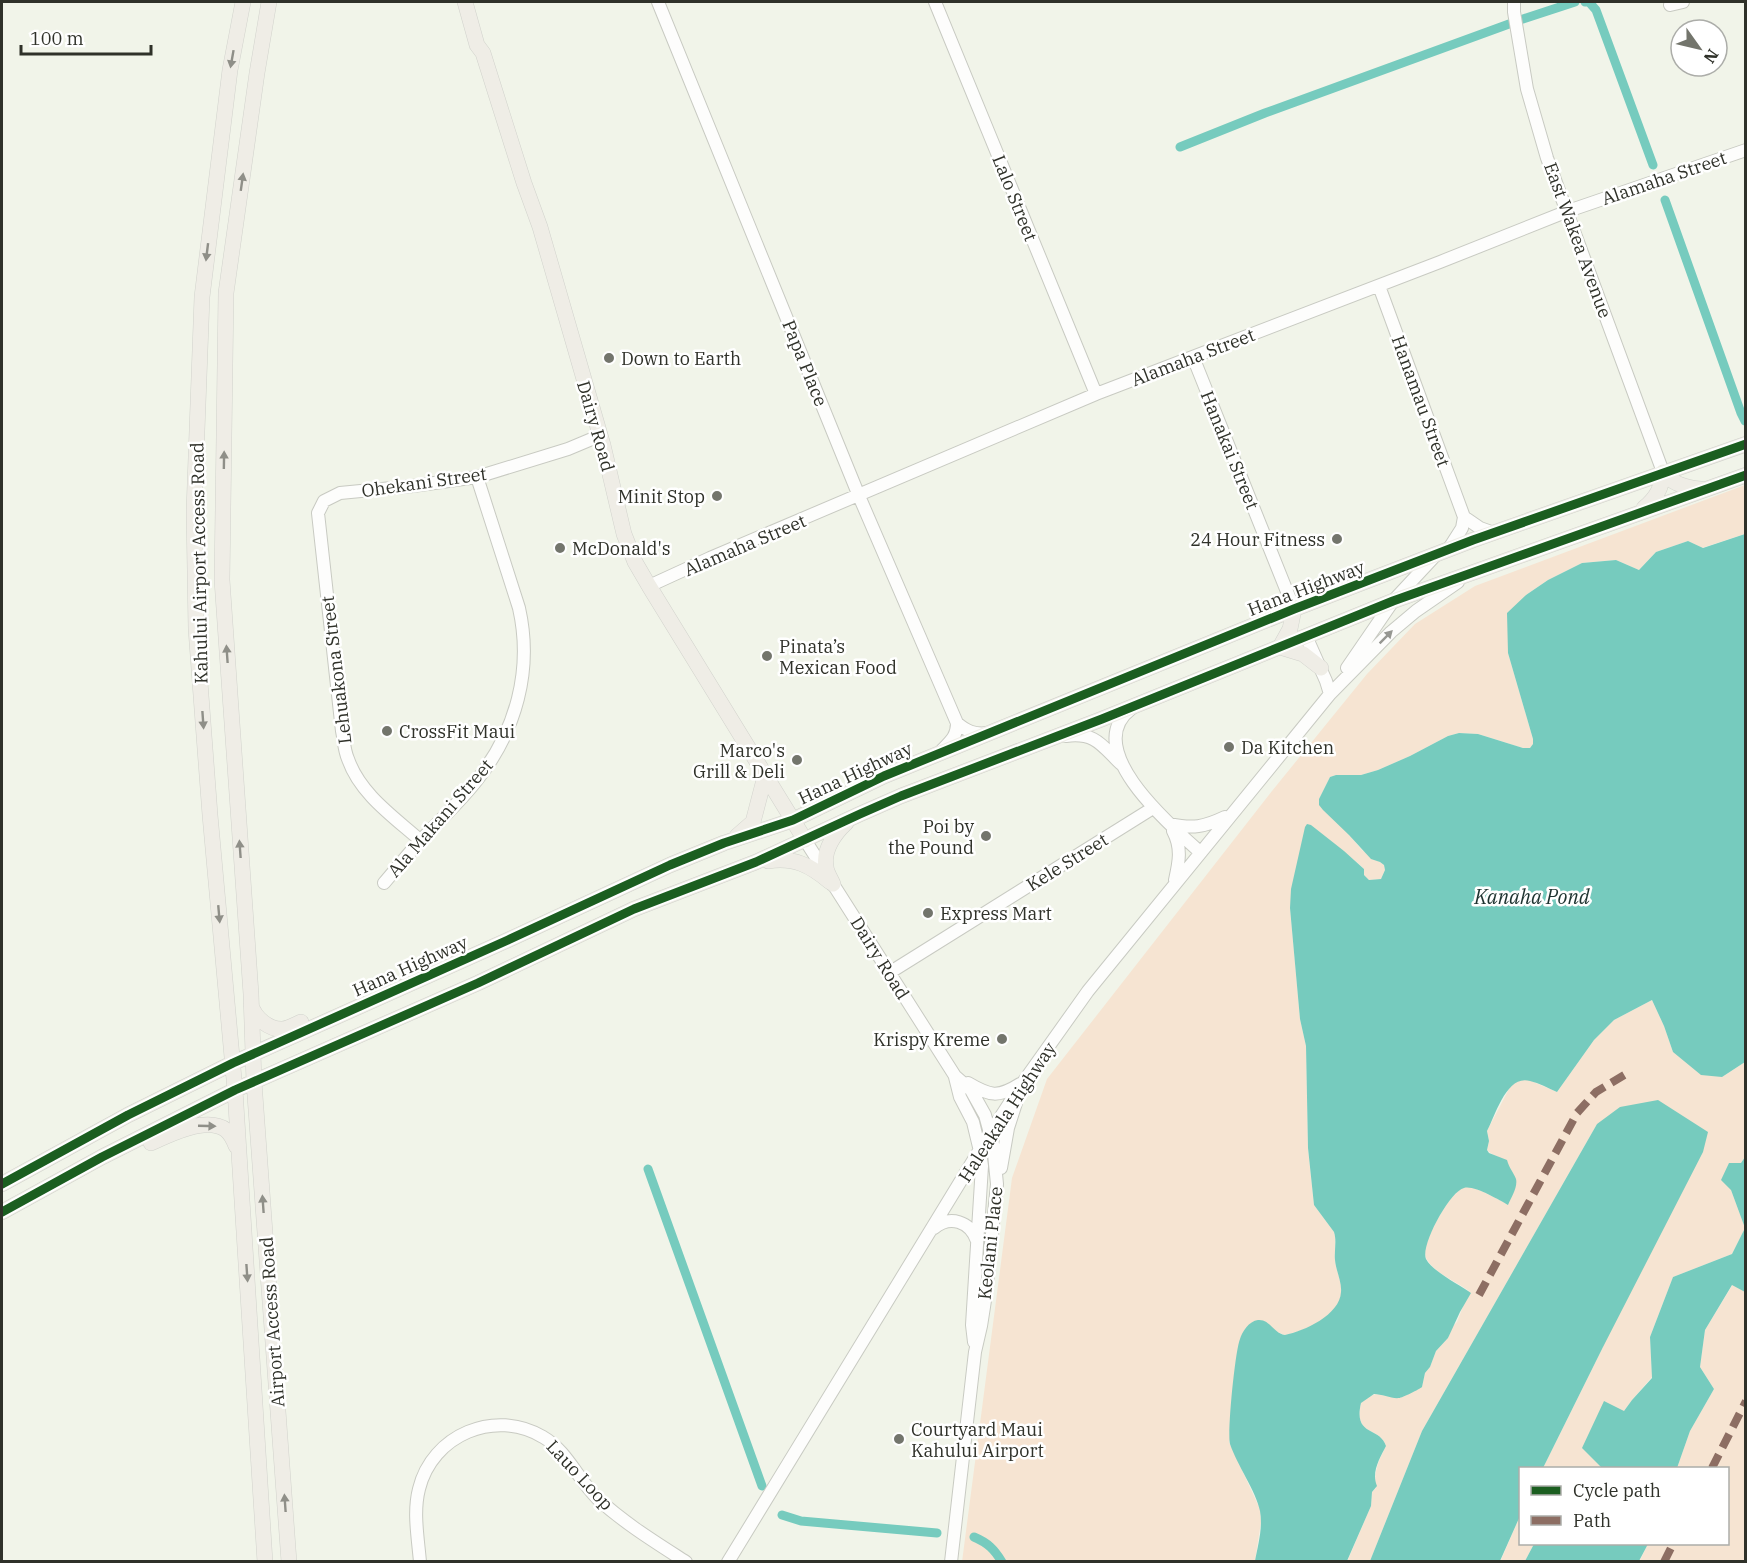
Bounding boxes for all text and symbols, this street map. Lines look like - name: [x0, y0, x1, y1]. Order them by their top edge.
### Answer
- scale bar: [21, 18, 152, 56]
- north arrow: [1669, 18, 1729, 78]
- text: 100 m: [30, 27, 84, 50]
- text: N: [1700, 46, 1723, 67]
- one-way arrow: [227, 50, 236, 69]
- street label: Alamaha Street: [1599, 146, 1729, 210]
- street label: Lalo Street: [987, 152, 1043, 244]
- street label: East Wakea Avenue: [1539, 159, 1617, 321]
- one-way arrow: [238, 172, 247, 191]
- one-way arrow: [203, 243, 212, 262]
- street label: Papa Place: [777, 316, 833, 410]
- street label: Alamaha Street: [1128, 323, 1258, 391]
- street label: Hanamau Street: [1387, 332, 1455, 470]
- place label: Down to Earth: [621, 347, 741, 370]
- marker: Down to Earth: [602, 351, 616, 365]
- street label: Dairy Road: [572, 378, 620, 474]
- street label: Hanakai Street: [1196, 387, 1264, 513]
- street label: Kahului Airport Access Road: [185, 442, 213, 684]
- one-way arrow: [219, 450, 229, 469]
- street label: Ohekani Street: [360, 462, 488, 502]
- place label: Minit Stop: [618, 485, 705, 508]
- marker: Minit Stop: [710, 489, 724, 503]
- street label: Alamaha Street: [681, 509, 809, 581]
- place label: 24 Hour Fitness: [1190, 528, 1325, 551]
- marker: 24 Hour Fitness: [1330, 532, 1344, 546]
- place label: McDonald's: [572, 537, 671, 560]
- marker: McDonald's: [553, 541, 567, 555]
- street label: Hana Highway: [1244, 555, 1368, 621]
- street label: Lehuakona Street: [316, 595, 356, 745]
- one-way arrow: [1378, 631, 1392, 645]
- place label: Pinata’s Mexican Food: [779, 635, 897, 679]
- one-way arrow: [222, 645, 232, 664]
- marker: Pinata’s Mexican Food: [760, 649, 774, 663]
- one-way arrow: [198, 710, 208, 729]
- place label: CrossFit Maui: [399, 720, 516, 743]
- marker: CrossFit Maui: [380, 724, 394, 738]
- street label: Hana Highway: [794, 736, 916, 809]
- place label: Da Kitchen: [1241, 736, 1334, 759]
- place label: Marco's Grill & Deli: [693, 739, 785, 783]
- marker: Da Kitchen: [1222, 740, 1236, 754]
- marker: Marco's Grill & Deli: [790, 753, 804, 767]
- street label: Ala Makani Street: [382, 754, 498, 882]
- place label: Poi by the Pound: [888, 815, 974, 859]
- street label: Kele Street: [1022, 828, 1112, 896]
- marker: Poi by the Pound: [979, 829, 993, 843]
- one-way arrow: [236, 839, 245, 858]
- water label: Kanaha Pond: [1473, 883, 1591, 910]
- place label: Express Mart: [940, 902, 1052, 925]
- one-way arrow: [214, 905, 224, 924]
- marker: Express Mart: [921, 906, 935, 920]
- street label: Dairy Road: [845, 912, 915, 1004]
- street label: Hana Highway: [349, 930, 471, 1002]
- place label: Krispy Kreme: [873, 1028, 990, 1051]
- marker: Krispy Kreme: [995, 1032, 1009, 1046]
- street label: Haleakala Highway: [953, 1037, 1061, 1186]
- one-way arrow: [198, 1121, 217, 1130]
- street label: Keolani Place: [973, 1185, 1007, 1301]
- one-way arrow: [259, 1194, 268, 1213]
- street label: Airport Access Road: [255, 1236, 289, 1408]
- one-way arrow: [242, 1263, 251, 1282]
- place label: Courtyard Maui Kahului Airport: [911, 1418, 1044, 1462]
- marker: Courtyard Maui Kahului Airport: [892, 1432, 906, 1446]
- street label: Lauo Loop: [542, 1435, 618, 1515]
- legend: [1519, 1467, 1729, 1545]
- text: Cycle path: [1573, 1479, 1661, 1502]
- one-way arrow: [280, 1494, 290, 1513]
- text: Path: [1573, 1509, 1611, 1532]

